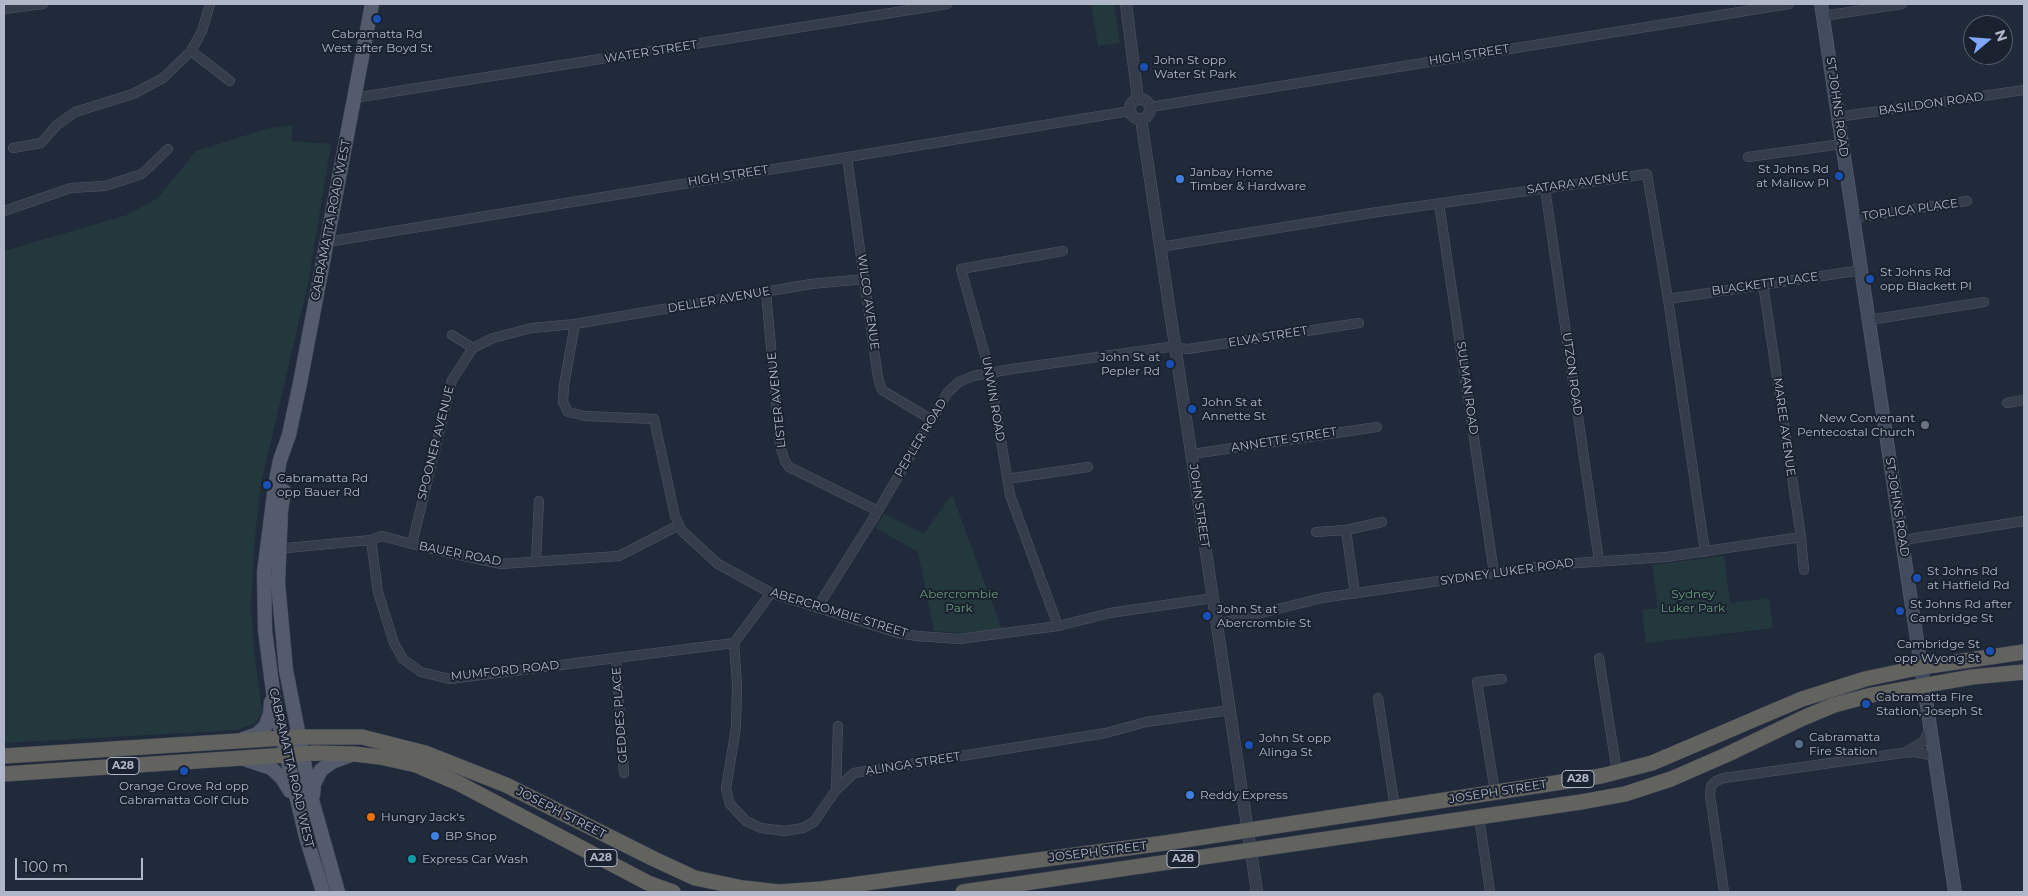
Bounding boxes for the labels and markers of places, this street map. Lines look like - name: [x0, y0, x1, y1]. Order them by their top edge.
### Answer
- marker: Cabramatta Rd West after Boyd St: [371, 13, 383, 25]
- place label: Cabramatta Rd West after Boyd St: [321, 27, 433, 55]
- place label: John St opp Water St Park: [1154, 53, 1236, 81]
- marker: John St opp Water St Park: [1138, 61, 1150, 73]
- place label: St Johns Rd at Mallow Pl: [1756, 162, 1829, 190]
- place label: Janbay Home Timber & Hardware: [1190, 165, 1306, 193]
- marker: St Johns Rd at Mallow Pl: [1833, 170, 1845, 182]
- marker: Janbay Home Timber & Hardware: [1174, 173, 1186, 185]
- place label: St Johns Rd opp Blackett Pl: [1880, 265, 1972, 293]
- marker: St Johns Rd opp Blackett Pl: [1864, 273, 1876, 285]
- place label: John St at Pepler Rd: [1100, 350, 1160, 378]
- marker: John St at Pepler Rd: [1164, 358, 1176, 370]
- place label: John St at Annette St: [1202, 395, 1266, 423]
- marker: John St at Annette St: [1186, 403, 1198, 415]
- place label: New Convenant Pentecostal Church: [1797, 411, 1915, 439]
- marker: New Convenant Pentecostal Church: [1919, 419, 1931, 431]
- place label: Cabramatta Rd opp Bauer Rd: [277, 471, 368, 499]
- marker: Cabramatta Rd opp Bauer Rd: [261, 479, 273, 491]
- place label: St Johns Rd at Hatfield Rd: [1927, 564, 2010, 592]
- marker: St Johns Rd at Hatfield Rd: [1911, 572, 1923, 584]
- place label: St Johns Rd after Cambridge St: [1910, 597, 2012, 625]
- place label: John St at Abercrombie St: [1217, 602, 1311, 630]
- marker: St Johns Rd after Cambridge St: [1894, 605, 1906, 617]
- marker: John St at Abercrombie St: [1201, 610, 1213, 622]
- place label: Cambridge St opp Wyong St: [1894, 637, 1980, 665]
- marker: Cambridge St opp Wyong St: [1984, 645, 1996, 657]
- place label: Cabramatta Fire Station, Joseph St: [1876, 690, 1983, 718]
- marker: Cabramatta Fire Station, Joseph St: [1860, 698, 1872, 710]
- place label: Cabramatta Fire Station: [1809, 730, 1880, 758]
- place label: John St opp Alinga St: [1259, 731, 1331, 759]
- marker: Cabramatta Fire Station: [1793, 738, 1805, 750]
- marker: John St opp Alinga St: [1243, 739, 1255, 751]
- marker: Orange Grove Rd opp Cabramatta Golf Club: [178, 765, 190, 777]
- place label: Orange Grove Rd opp Cabramatta Golf Club: [119, 779, 249, 807]
- place label: Reddy Express: [1200, 788, 1288, 802]
- marker: Reddy Express: [1184, 789, 1196, 801]
- place label: Hungry Jack's: [381, 810, 465, 824]
- marker: Hungry Jack's: [365, 811, 377, 823]
- place label: BP Shop: [445, 829, 497, 843]
- marker: BP Shop: [429, 830, 441, 842]
- place label: Express Car Wash: [422, 852, 528, 866]
- marker: Express Car Wash: [406, 853, 418, 865]

